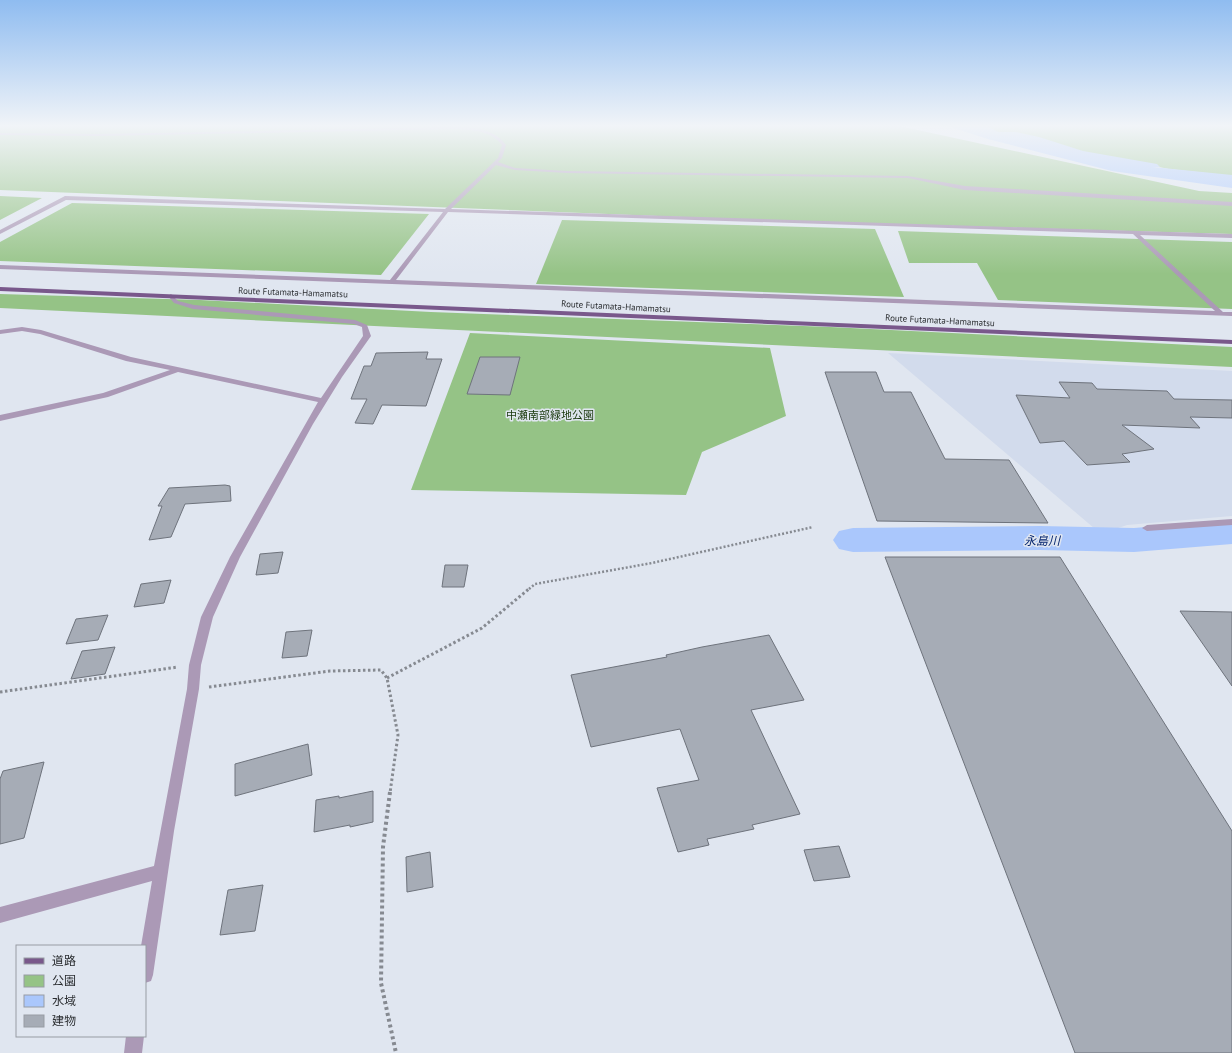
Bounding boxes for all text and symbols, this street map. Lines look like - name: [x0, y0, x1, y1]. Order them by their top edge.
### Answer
- street label: Route Futamata-Hamamatsu: [238, 285, 348, 299]
- street label: Route Futamata-Hamamatsu: [561, 298, 671, 314]
- street label: Route Futamata-Hamamatsu: [885, 312, 995, 328]
- park label: 中瀬南部緑地公園: [506, 408, 594, 422]
- water label: 永島川: [1024, 533, 1062, 548]
- legend: [16, 945, 146, 1037]
- text: 道路: [52, 953, 76, 968]
- text: 公園: [52, 973, 76, 988]
- text: 水域: [52, 993, 76, 1008]
- text: 建物: [52, 1013, 76, 1028]

